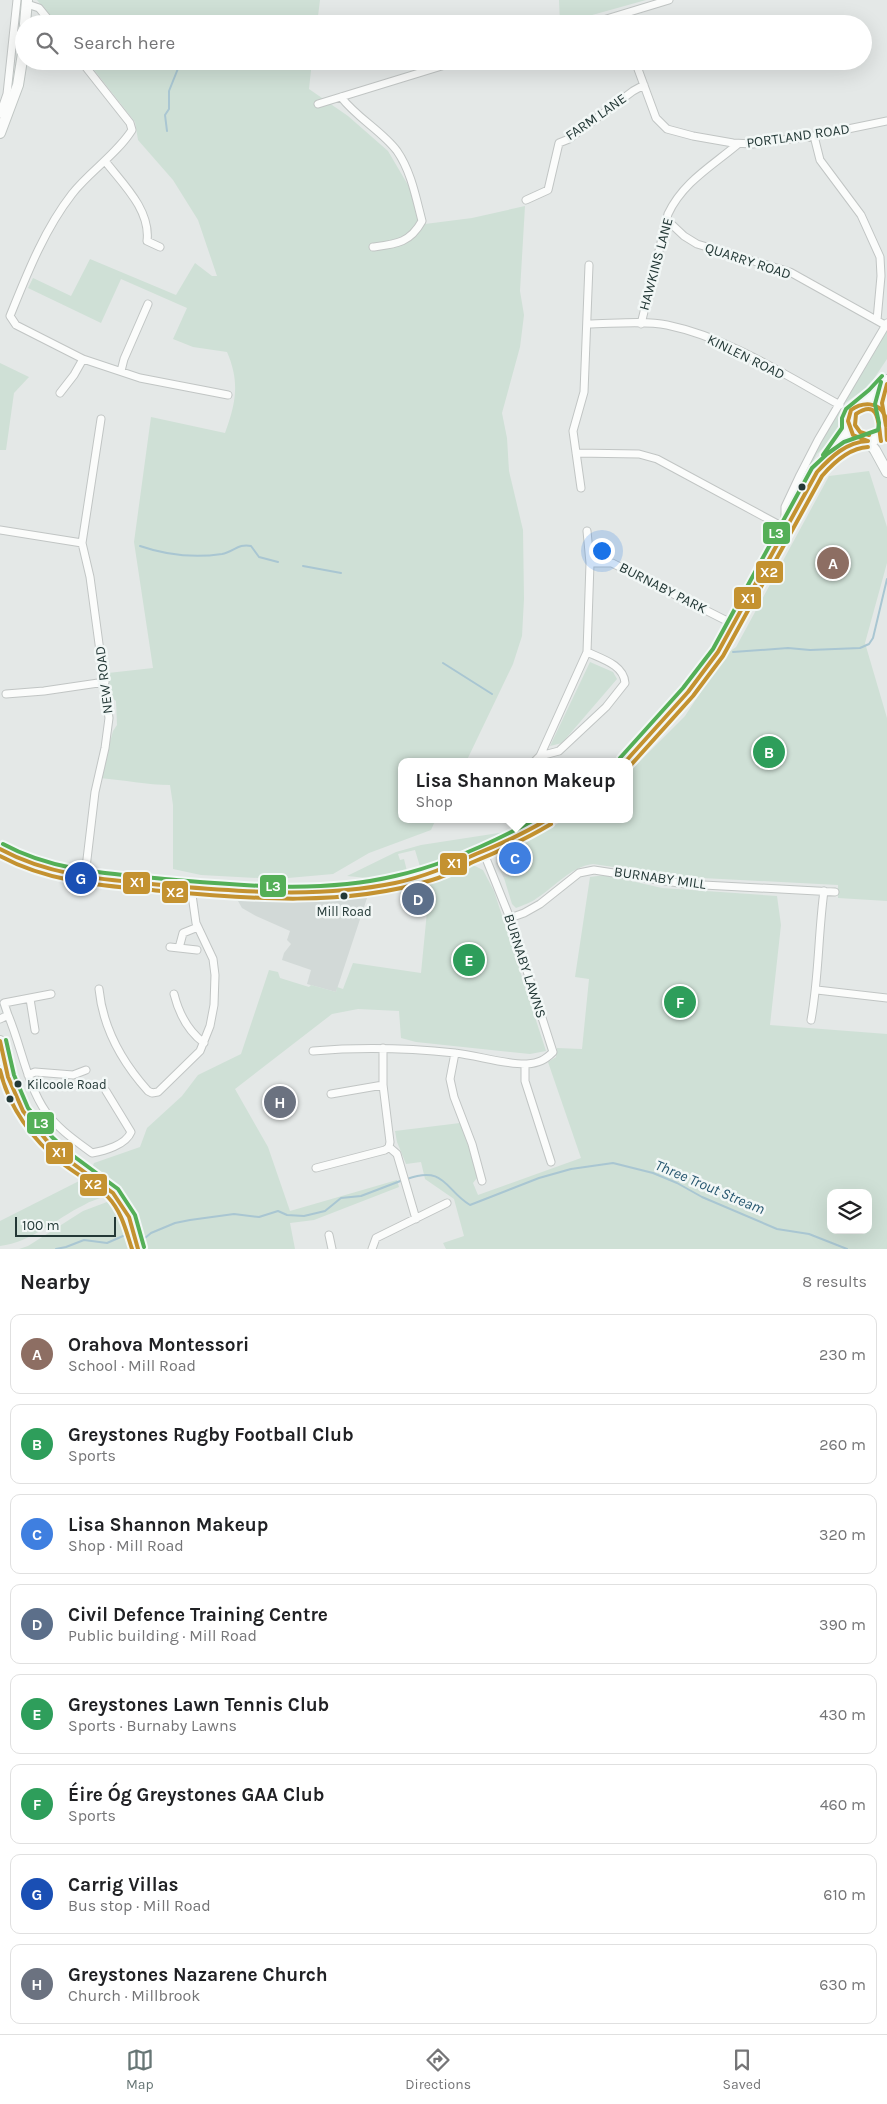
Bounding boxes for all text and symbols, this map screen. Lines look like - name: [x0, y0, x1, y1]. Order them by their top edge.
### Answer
- search box: [15, 15, 872, 70]
- icon: search: [33, 29, 61, 57]
- text: Search here: [73, 32, 175, 54]
- street label: FARM LANE: [562, 90, 630, 144]
- street label: PORTLAND ROAD: [745, 120, 851, 152]
- street label: HAWKINS LANE: [635, 216, 677, 312]
- street label: QUARRY ROAD: [703, 239, 793, 283]
- street label: KINLEN ROAD: [704, 331, 788, 383]
- unlabelled marker: [797, 482, 807, 492]
- line badge: L3: [762, 521, 791, 545]
- text: L3: [768, 525, 784, 542]
- your location: [589, 538, 615, 564]
- pin: A: [817, 544, 849, 582]
- street label: BURNABY PARK: [616, 559, 710, 618]
- line badge: X2: [755, 560, 784, 584]
- text: X2: [760, 564, 778, 581]
- line badge: X1: [733, 586, 762, 610]
- text: X1: [741, 590, 755, 607]
- street label: NEW ROAD: [91, 645, 117, 715]
- pin: B: [753, 733, 785, 771]
- popup: [398, 758, 633, 823]
- text: Lisa Shannon Makeup: [415, 770, 616, 792]
- text: Shop: [415, 792, 453, 811]
- pin: C: [499, 839, 531, 877]
- line badge: X1: [439, 852, 468, 876]
- text: X1: [447, 855, 461, 872]
- pin: G: [65, 859, 97, 897]
- street label: BURNABY MILL: [613, 863, 707, 893]
- line badge: X1: [122, 871, 151, 895]
- text: X1: [130, 874, 144, 891]
- line badge: L3: [259, 874, 287, 898]
- text: L3: [265, 878, 281, 895]
- line badge: X2: [161, 880, 189, 904]
- pin: D: [402, 880, 434, 918]
- text: X2: [166, 884, 184, 901]
- marker: Mill Road: [339, 891, 349, 901]
- place label: Mill Road: [316, 904, 372, 919]
- street label: BURNABY LAWNS: [500, 912, 550, 1020]
- pin: E: [453, 941, 485, 979]
- pin: F: [664, 983, 696, 1021]
- place label: Kilcoole Road: [27, 1077, 107, 1092]
- marker: Kilcoole Road: [13, 1079, 23, 1089]
- pin: H: [264, 1083, 296, 1121]
- unlabelled marker: [5, 1094, 15, 1104]
- line badge: L3: [26, 1111, 55, 1135]
- text: L3: [33, 1115, 49, 1132]
- line badge: X1: [45, 1141, 74, 1165]
- text: X1: [52, 1144, 66, 1161]
- water label: Three Trout Stream: [652, 1156, 768, 1218]
- line badge: X2: [79, 1173, 108, 1197]
- text: X2: [84, 1176, 102, 1193]
- map controls: [827, 1189, 872, 1234]
- button: layers: [827, 1189, 872, 1234]
- scale bar: [15, 1214, 116, 1237]
- text: 100 m: [22, 1217, 60, 1234]
- text: Nearby: [20, 1270, 90, 1294]
- text: 8 results: [802, 1272, 867, 1291]
- text: Orahova Montessori: [68, 1334, 249, 1356]
- text: A: [32, 1345, 42, 1364]
- text: 230 m: [819, 1345, 866, 1364]
- text: School · Mill Road: [68, 1356, 196, 1375]
- text: Greystones Rugby Football Club: [68, 1424, 354, 1446]
- text: B: [32, 1435, 42, 1454]
- text: 260 m: [819, 1435, 866, 1454]
- text: Sports: [68, 1446, 116, 1465]
- text: Lisa Shannon Makeup: [68, 1514, 268, 1536]
- text: C: [32, 1525, 42, 1544]
- text: 320 m: [819, 1525, 866, 1544]
- text: Shop · Mill Road: [68, 1536, 184, 1555]
- text: Civil Defence Training Centre: [68, 1604, 328, 1626]
- text: D: [32, 1615, 42, 1634]
- text: 390 m: [819, 1615, 866, 1634]
- text: Public building · Mill Road: [68, 1626, 257, 1645]
- text: Greystones Lawn Tennis Club: [68, 1694, 329, 1716]
- text: E: [32, 1705, 42, 1724]
- text: 430 m: [819, 1705, 866, 1724]
- text: Sports · Burnaby Lawns: [68, 1716, 237, 1735]
- text: Éire Óg Greystones GAA Club: [68, 1784, 324, 1806]
- text: F: [33, 1795, 41, 1814]
- text: 460 m: [820, 1795, 866, 1814]
- text: Sports: [68, 1806, 116, 1825]
- text: Carrig Villas: [68, 1874, 179, 1896]
- text: G: [32, 1885, 42, 1904]
- text: 610 m: [823, 1885, 866, 1904]
- text: Bus stop · Mill Road: [68, 1896, 211, 1915]
- text: Greystones Nazarene Church: [68, 1964, 328, 1986]
- text: H: [31, 1975, 43, 1994]
- text: 630 m: [819, 1975, 866, 1994]
- text: Church · Millbrook: [68, 1986, 200, 2005]
- tab: Map: [126, 2046, 154, 2093]
- tab: Directions: [405, 2046, 471, 2093]
- tab: Saved: [723, 2046, 761, 2093]

